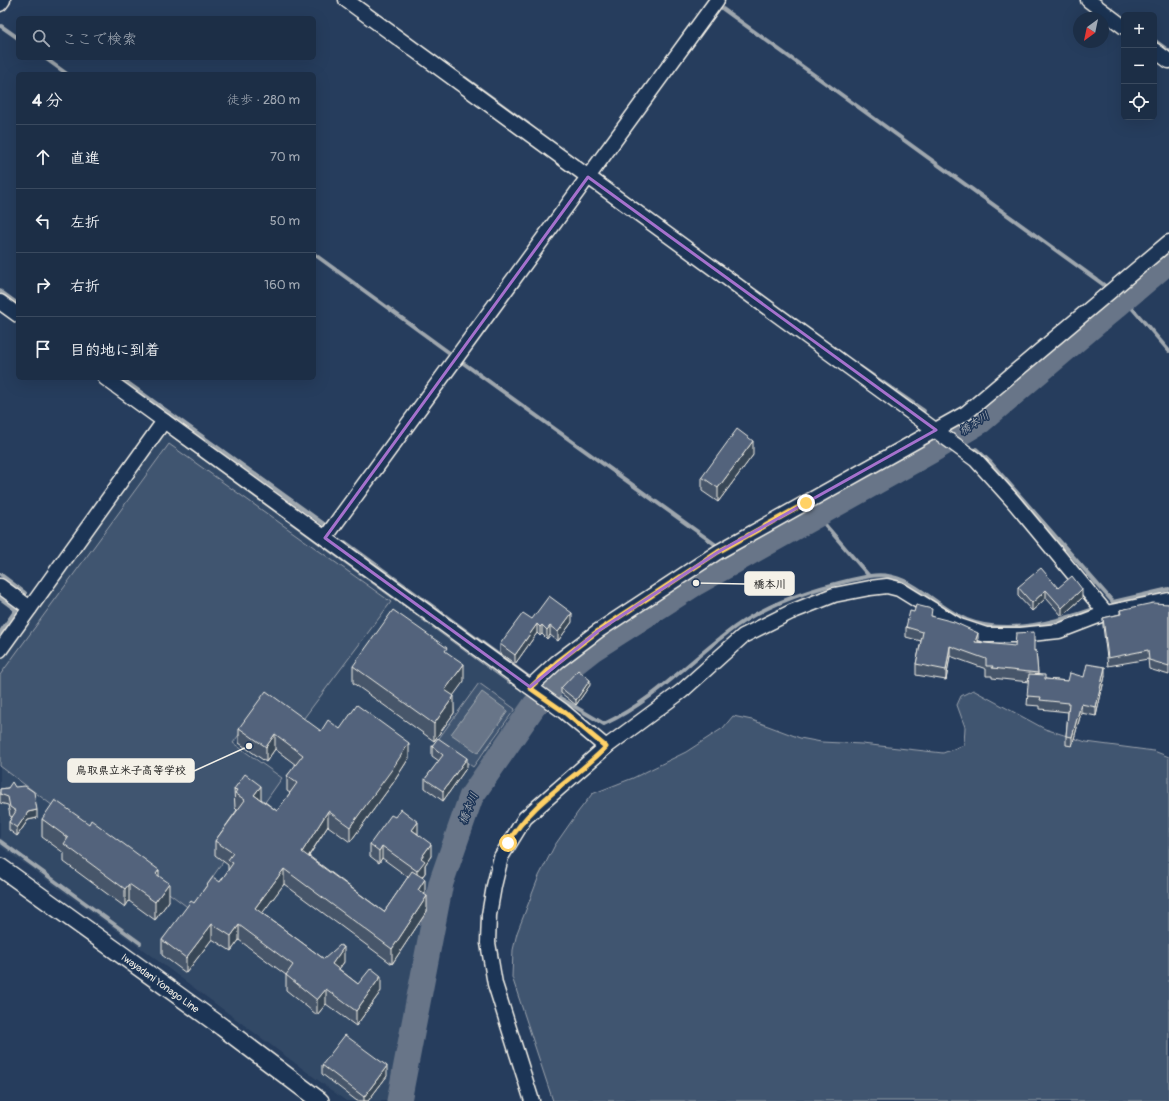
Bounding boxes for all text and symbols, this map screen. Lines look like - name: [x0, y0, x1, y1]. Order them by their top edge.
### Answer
- north arrow: [1073, 12, 1109, 48]
- map controls: [1121, 12, 1157, 120]
- button: +: [1121, 12, 1157, 48]
- search box: [16, 16, 316, 60]
- icon: search: [30, 27, 52, 49]
- text: ここで検索: [62, 30, 137, 49]
- button: −: [1121, 48, 1157, 84]
- button: locate: [1121, 84, 1157, 120]
- text: 4 分: [32, 90, 63, 111]
- text: 徒歩 · 280 m: [227, 92, 300, 108]
- icon: ahead: [32, 146, 54, 168]
- text: 直進: [70, 149, 100, 168]
- text: 70 m: [270, 149, 300, 165]
- icon: left: [32, 210, 54, 232]
- text: 左折: [70, 213, 100, 232]
- text: 50 m: [270, 213, 300, 229]
- icon: right: [32, 274, 54, 296]
- text: 右折: [70, 277, 100, 296]
- text: 160 m: [264, 277, 300, 293]
- icon: arrive: [32, 338, 54, 360]
- text: 目的地に到着: [70, 341, 160, 360]
- water label: 橋本川: [957, 409, 992, 438]
- route end: [797, 494, 815, 512]
- callout: 橋本川: [745, 572, 794, 595]
- text: 橋本川: [754, 578, 787, 591]
- callout: 鳥取県立米子高等学校: [68, 759, 194, 782]
- text: 鳥取県立米子高等学校: [76, 764, 186, 777]
- water label: 橋本川: [456, 790, 481, 826]
- route start: [499, 834, 517, 852]
- street label: Iwayadani Yonago Line: [119, 951, 201, 1016]

